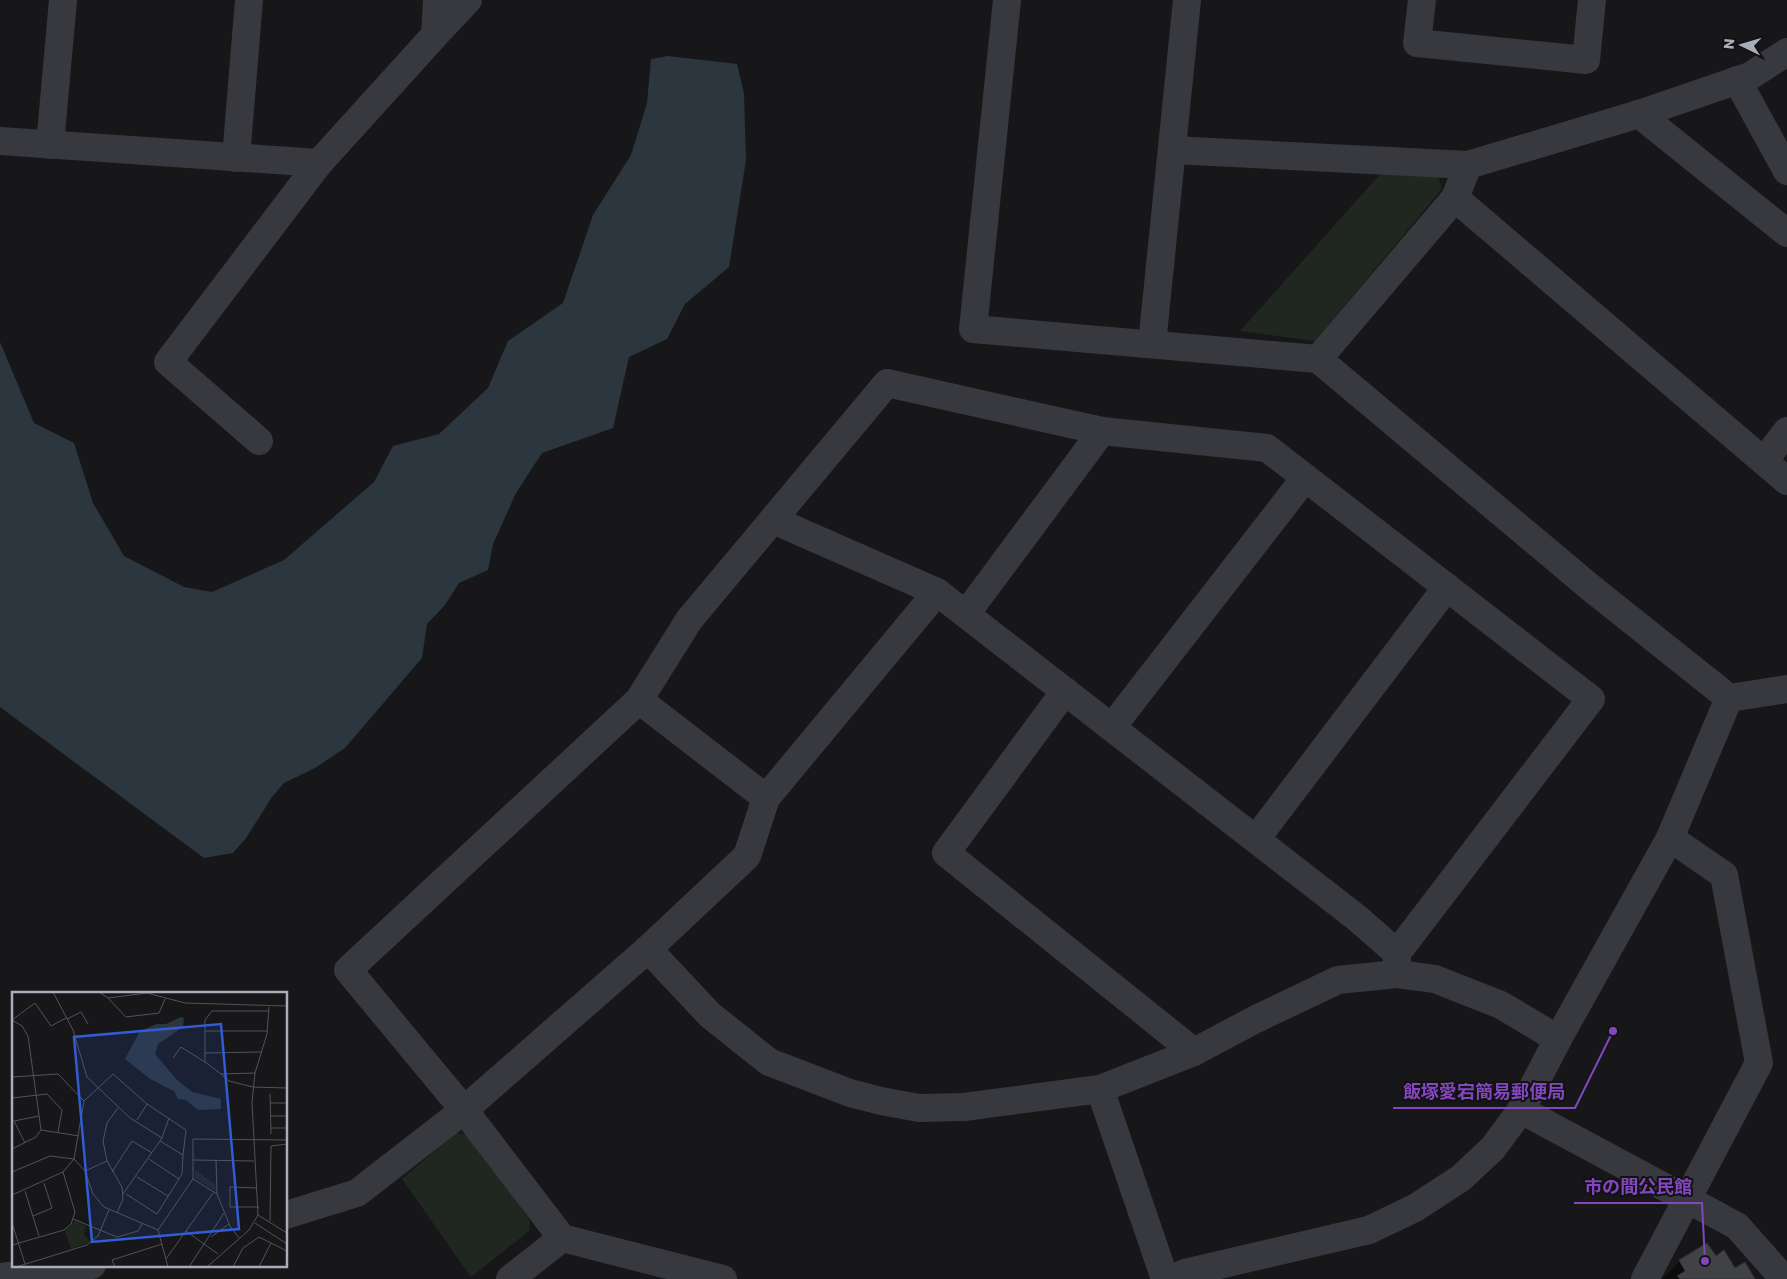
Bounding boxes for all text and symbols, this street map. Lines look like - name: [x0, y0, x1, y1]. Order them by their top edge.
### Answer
- north arrow: [1717, 20, 1767, 70]
- text: N: [1719, 38, 1739, 50]
- inset map: [12, 992, 288, 1266]
- callout: 飯塚愛宕簡易郵便局: [1393, 1075, 1575, 1108]
- text: 飯塚愛宕簡易郵便局: [1403, 1079, 1565, 1104]
- callout: 市の間公民館: [1574, 1170, 1702, 1203]
- text: 市の間公民館: [1584, 1174, 1692, 1199]

